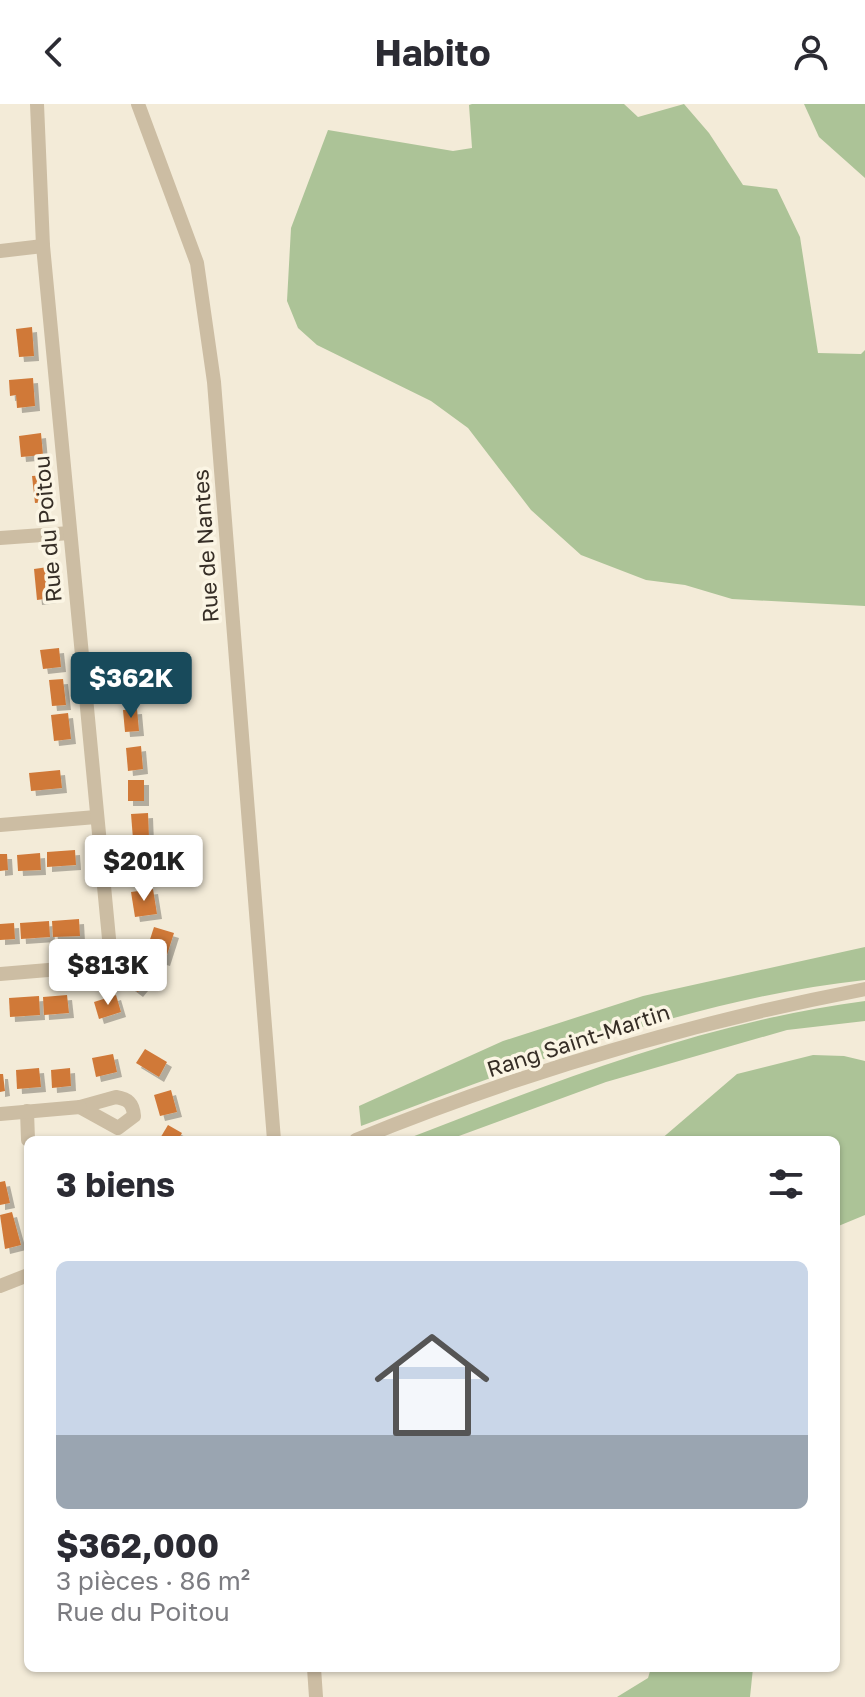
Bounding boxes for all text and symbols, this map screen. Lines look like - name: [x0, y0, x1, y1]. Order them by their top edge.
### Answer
- icon: back: [32, 30, 76, 74]
- icon: person: [789, 30, 833, 74]
- text: Habito: [374, 31, 491, 74]
- street label: Rue du Poitou: [27, 455, 67, 603]
- street label: Rue de Nantes: [186, 468, 224, 624]
- pin: $362K: [75, 652, 187, 720]
- text: $362K: [89, 662, 173, 693]
- pin: $201K: [88, 835, 200, 903]
- text: $201K: [103, 845, 185, 876]
- pin: $813K: [52, 939, 164, 1007]
- text: $813K: [67, 949, 149, 980]
- street label: Rang Saint-Martin: [483, 998, 673, 1082]
- icon: filters: [764, 1162, 808, 1206]
- text: 3 biens: [56, 1164, 175, 1204]
- icon: home: [360, 1313, 504, 1457]
- text: $362,000: [56, 1525, 219, 1565]
- text: 3 pièces · 86 m²: [56, 1565, 250, 1596]
- text: Rue du Poitou: [56, 1596, 230, 1627]

